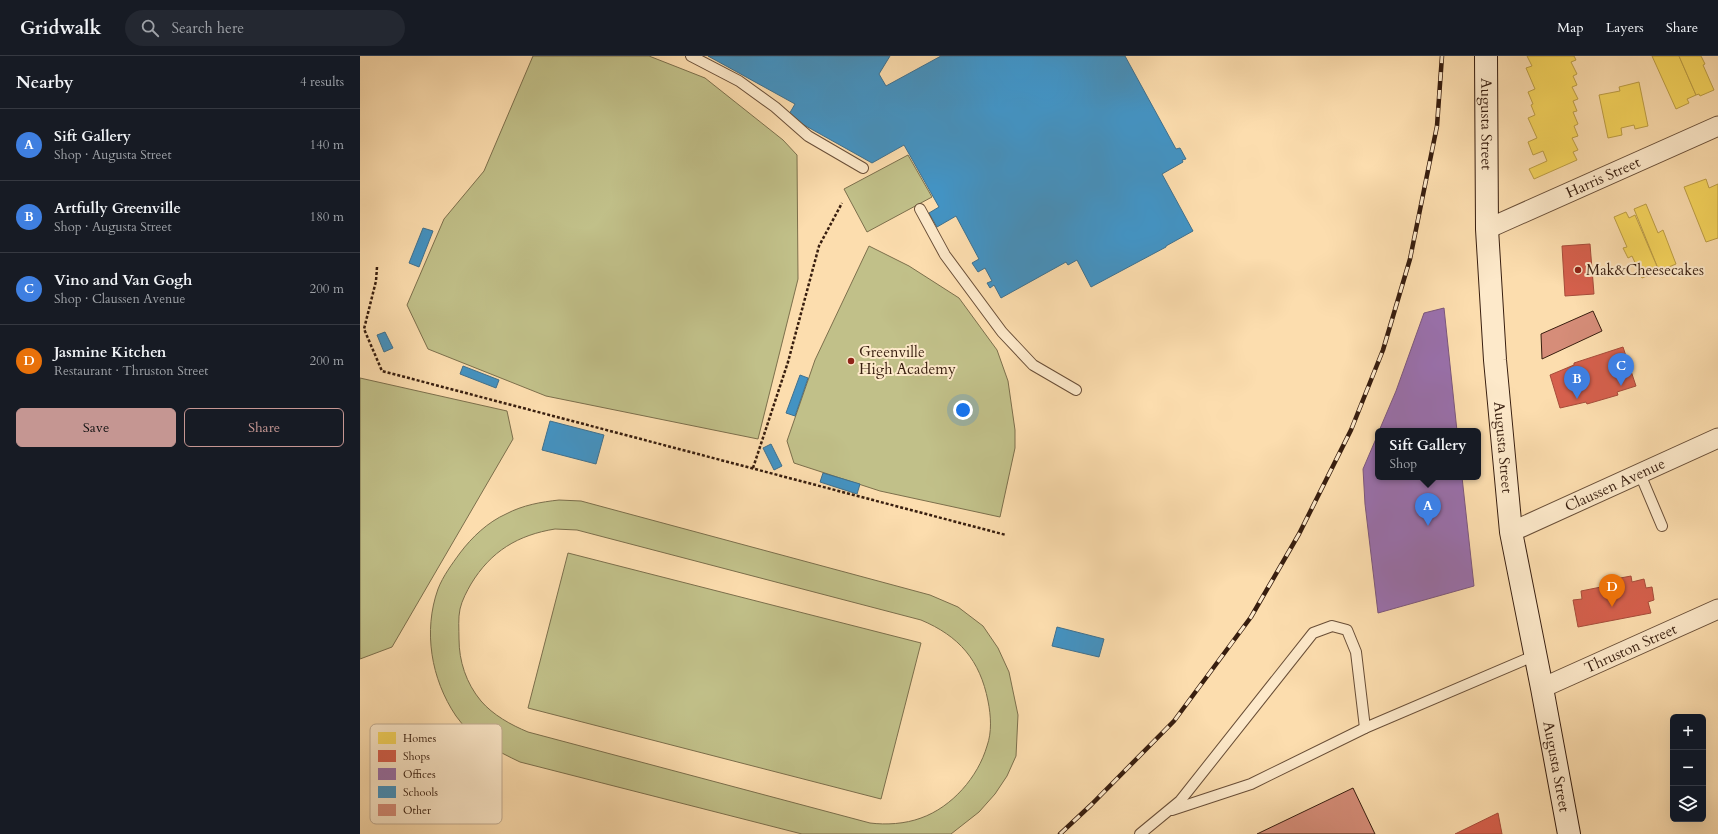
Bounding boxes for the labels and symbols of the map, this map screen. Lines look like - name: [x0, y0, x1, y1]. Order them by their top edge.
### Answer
- street label: Augusta Street: [1476, 78, 1497, 170]
- street label: Harris Street: [1563, 152, 1644, 203]
- place label: Mak&Cheesecakes: [1586, 260, 1704, 280]
- marker: Mak&Cheesecakes: [1573, 265, 1583, 275]
- place label: Greenville High Academy: [859, 342, 956, 379]
- pin: C: [1608, 353, 1634, 386]
- marker: Greenville High Academy: [846, 356, 856, 366]
- pin: B: [1564, 366, 1590, 399]
- your location: [953, 400, 973, 420]
- street label: Augusta Street: [1489, 401, 1517, 494]
- street label: Claussen Avenue: [1561, 453, 1668, 516]
- pin: A: [1415, 493, 1441, 526]
- pin: D: [1599, 574, 1625, 607]
- street label: Thruston Street: [1581, 619, 1680, 678]
- street label: Augusta Street: [1538, 720, 1575, 814]
- legend: [370, 724, 502, 824]
- text: Homes: [403, 731, 436, 746]
- text: Shops: [403, 749, 430, 764]
- text: Offices: [403, 767, 436, 782]
- text: Schools: [403, 785, 438, 800]
- text: Other: [403, 803, 432, 818]

